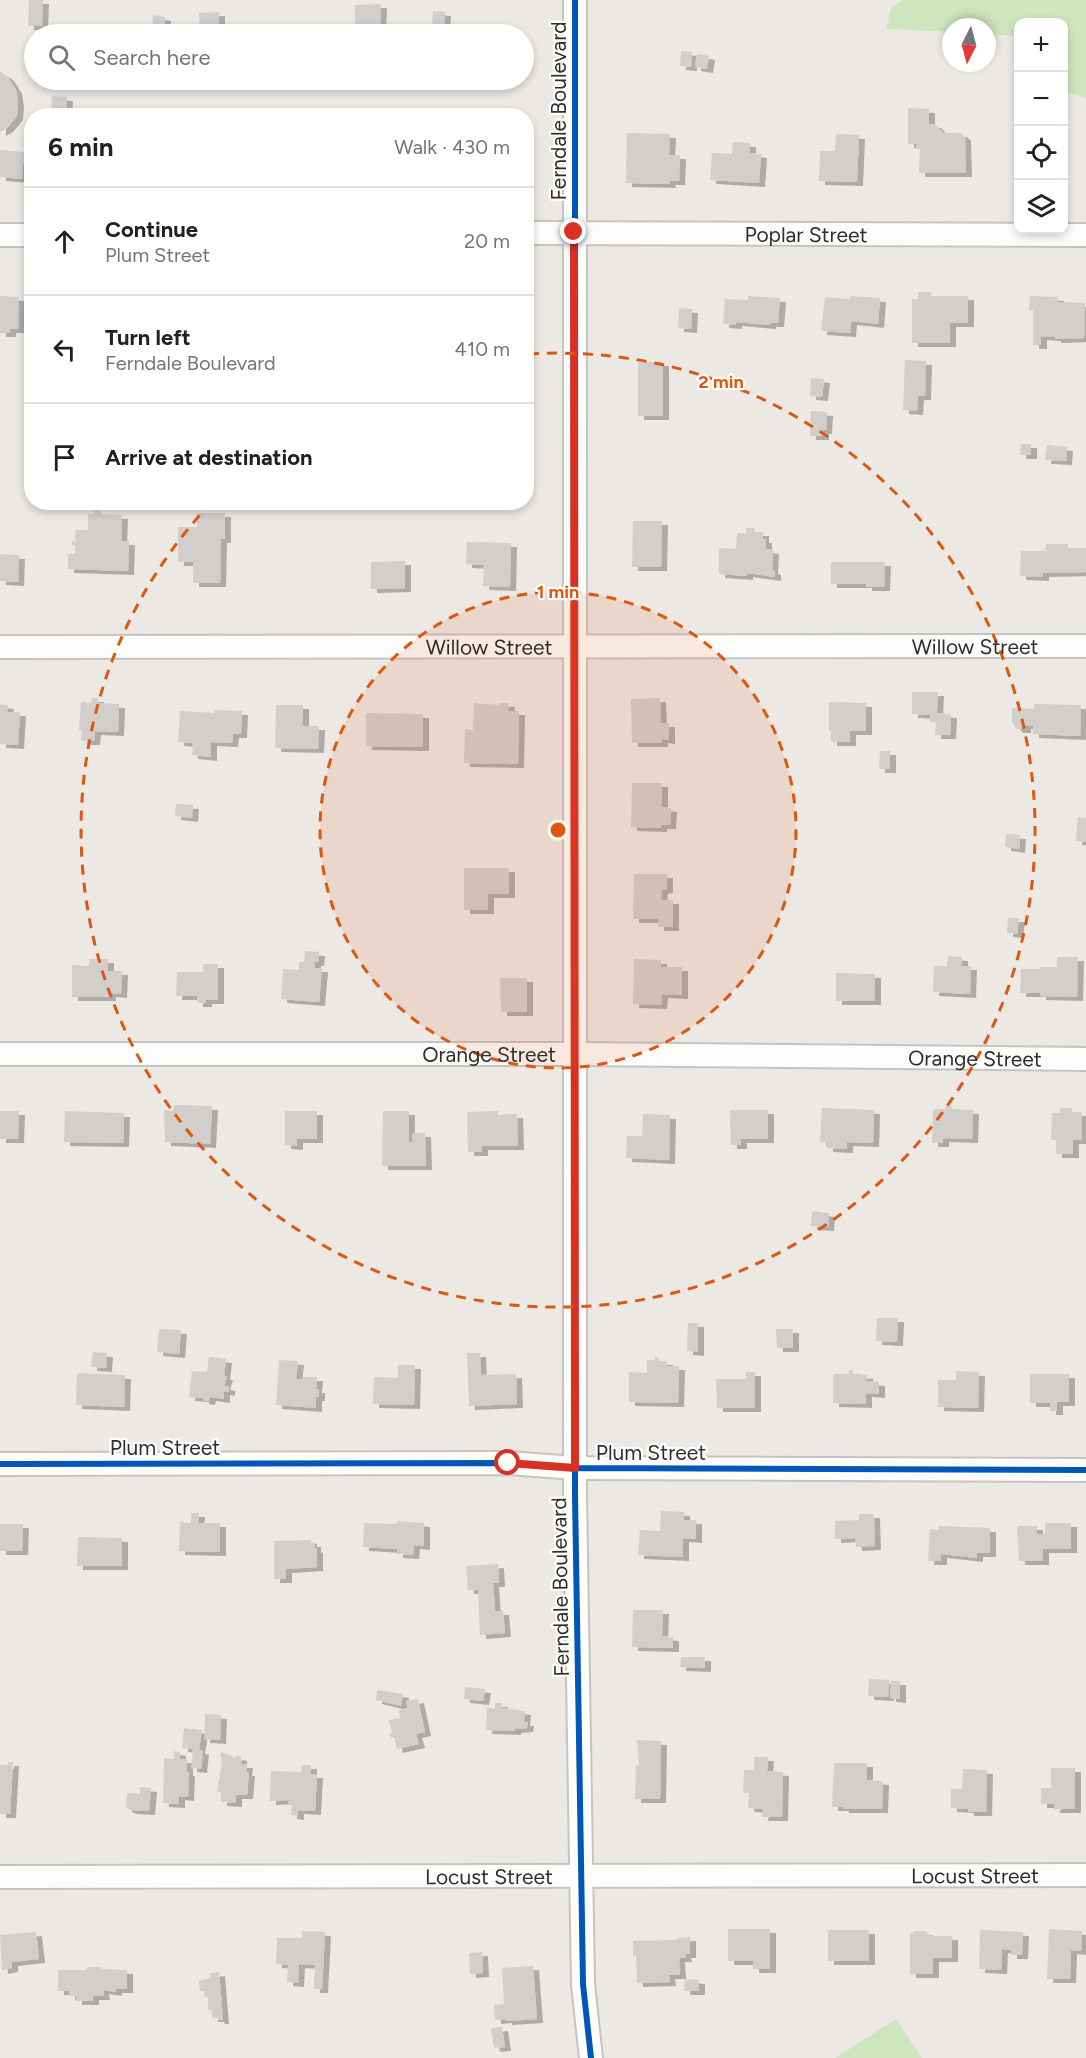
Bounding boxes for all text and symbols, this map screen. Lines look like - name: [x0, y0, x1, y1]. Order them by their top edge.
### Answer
- north arrow: [942, 18, 996, 72]
- map controls: [1014, 18, 1068, 234]
- button: +: [1014, 18, 1068, 72]
- street label: Ferndale Boulevard: [546, 21, 571, 201]
- search box: [24, 24, 534, 90]
- icon: search: [45, 41, 78, 74]
- text: Search here: [93, 44, 211, 71]
- button: −: [1014, 72, 1068, 126]
- button: locate: [1014, 126, 1068, 180]
- text: 6 min: [48, 131, 114, 163]
- text: Walk · 430 m: [394, 135, 510, 159]
- button: layers: [1014, 180, 1068, 234]
- text: Continue: [105, 216, 198, 243]
- route end: [560, 218, 586, 244]
- street label: Poplar Street: [744, 221, 868, 247]
- icon: ahead: [48, 225, 81, 258]
- text: 20 m: [464, 229, 510, 253]
- text: Plum Street: [105, 243, 210, 267]
- text: Turn left: [105, 324, 191, 351]
- icon: left: [48, 333, 81, 366]
- text: 410 m: [455, 337, 510, 361]
- text: Ferndale Boulevard: [105, 351, 276, 375]
- text: 2 min: [698, 371, 744, 393]
- icon: arrive: [48, 441, 81, 474]
- text: Arrive at destination: [105, 444, 313, 471]
- text: 1 min: [537, 581, 579, 603]
- street label: Willow Street: [426, 634, 552, 659]
- street label: Willow Street: [912, 634, 1038, 659]
- centre of rings: [548, 820, 568, 840]
- street label: Orange Street: [422, 1042, 556, 1067]
- street label: Orange Street: [908, 1045, 1042, 1071]
- street label: Plum Street: [110, 1435, 220, 1460]
- street label: Plum Street: [596, 1440, 706, 1465]
- route start: [494, 1449, 520, 1475]
- street label: Ferndale Boulevard: [546, 1497, 574, 1677]
- street label: Locust Street: [425, 1863, 553, 1889]
- street label: Locust Street: [911, 1863, 1039, 1888]

